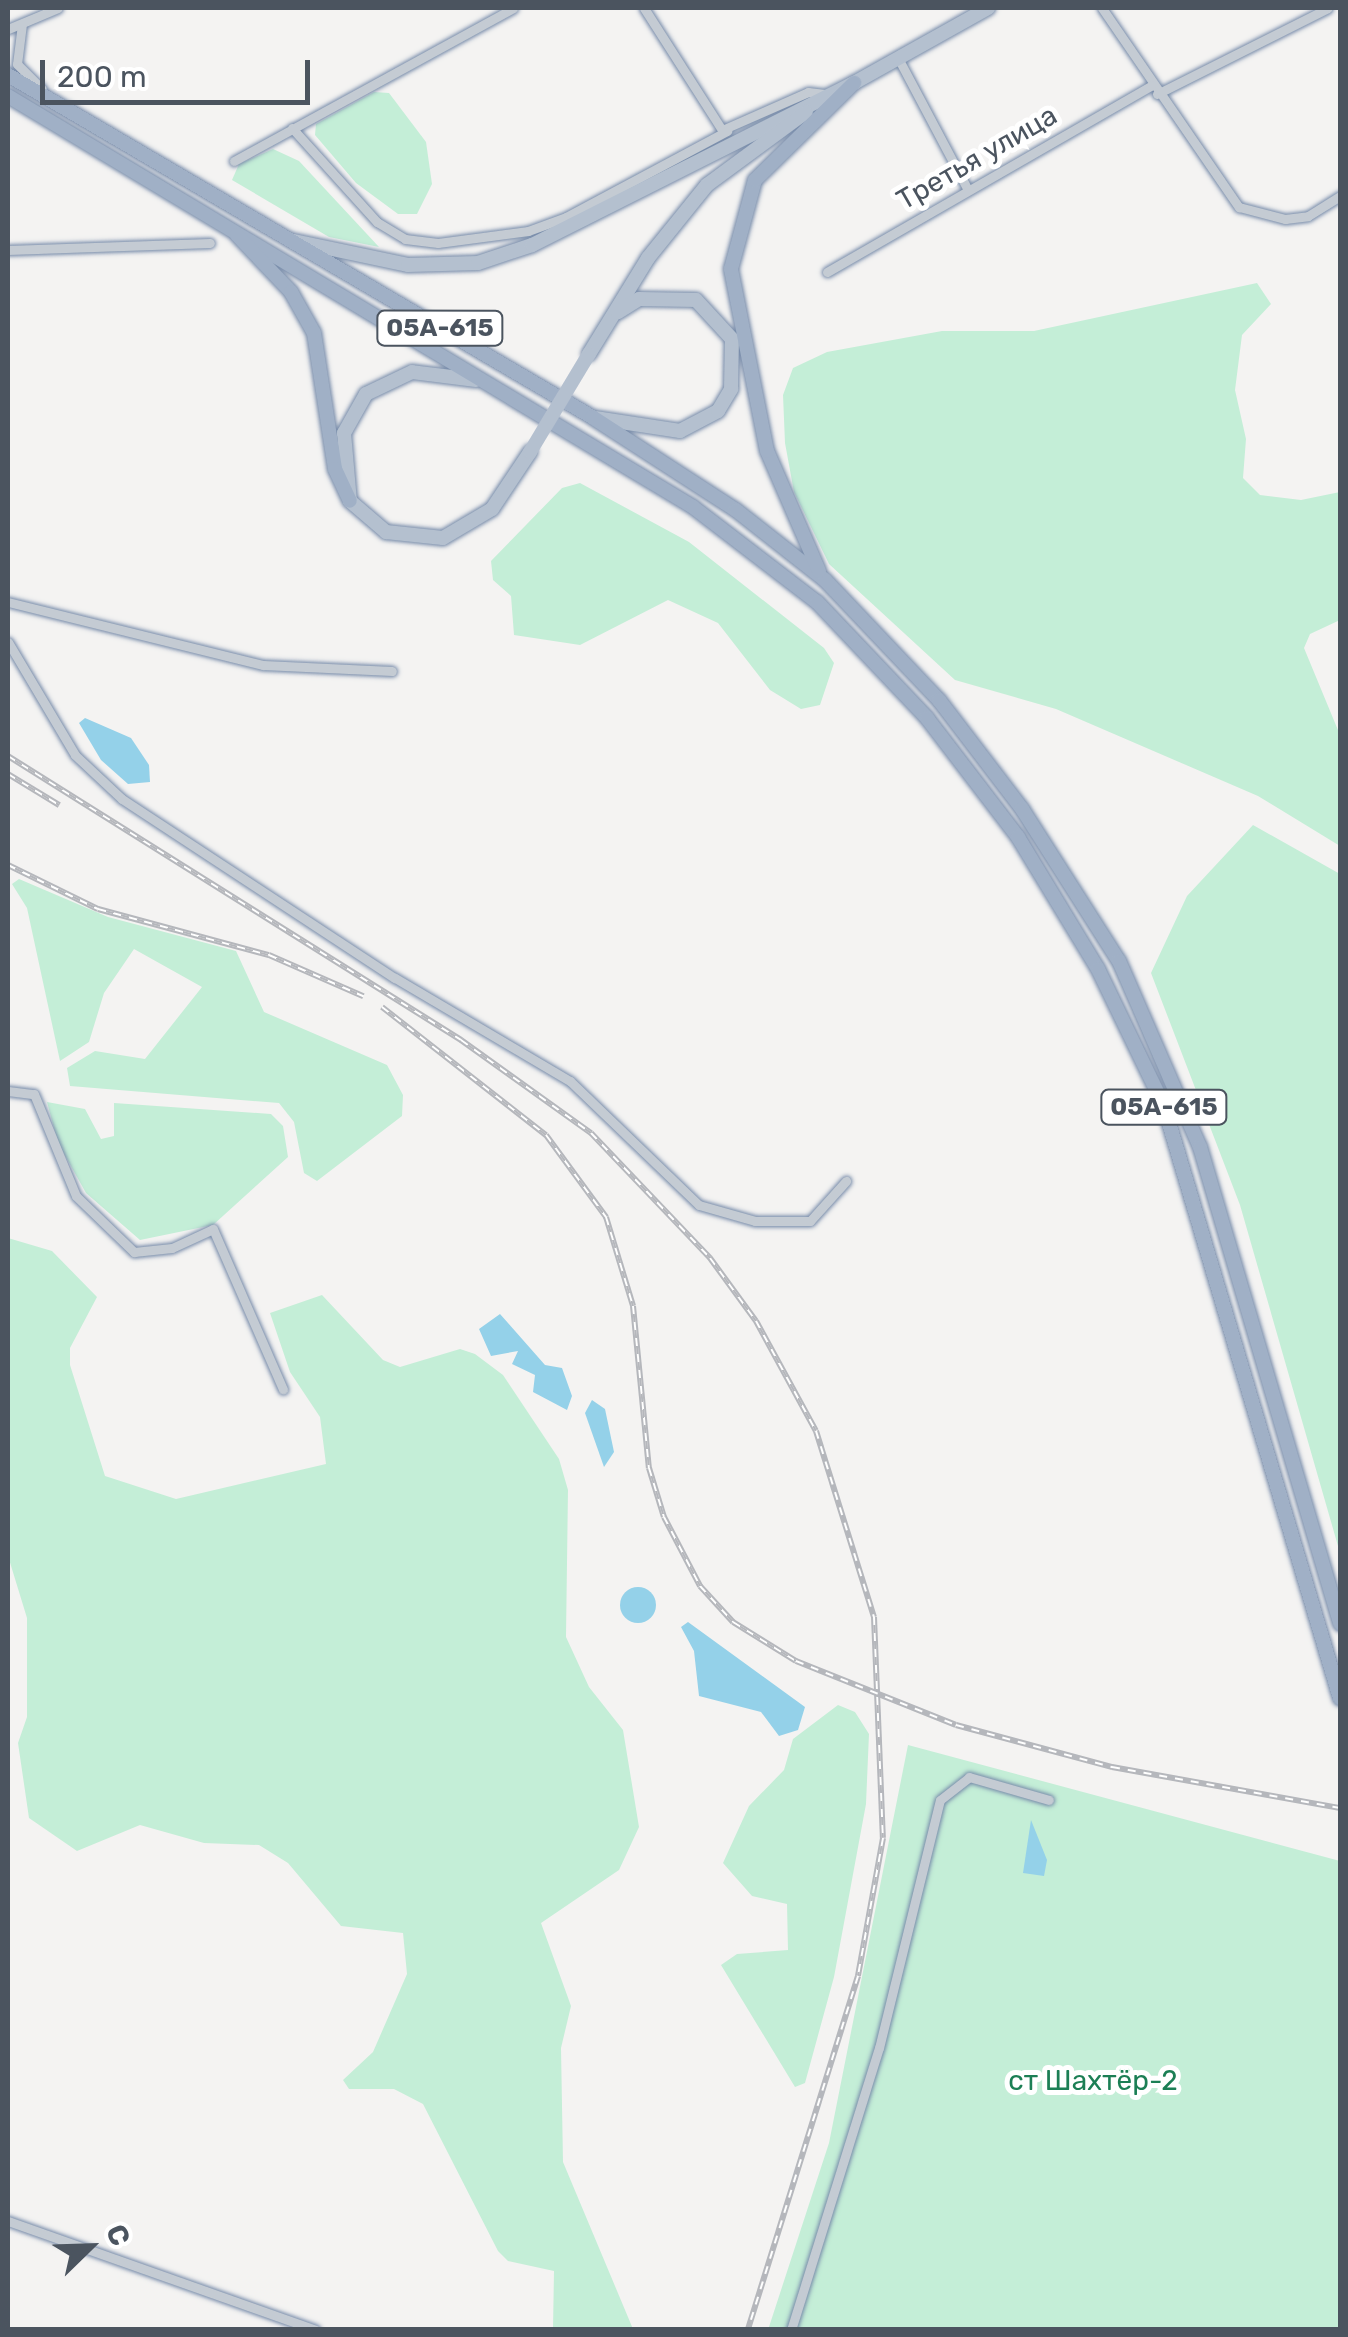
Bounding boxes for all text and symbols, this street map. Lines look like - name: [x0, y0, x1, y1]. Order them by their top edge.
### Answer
- scale bar: [45, 40, 315, 102]
- text: 200 m: [57, 59, 147, 95]
- street label: Третья улица: [891, 99, 1063, 217]
- road number: 05А-615: [375, 308, 505, 348]
- road number: 05А-615: [1099, 1087, 1229, 1127]
- park label: ст Шахтёр-2: [1008, 2064, 1178, 2098]
- north arrow: [40, 2197, 140, 2297]
- text: С: [99, 2220, 137, 2251]

